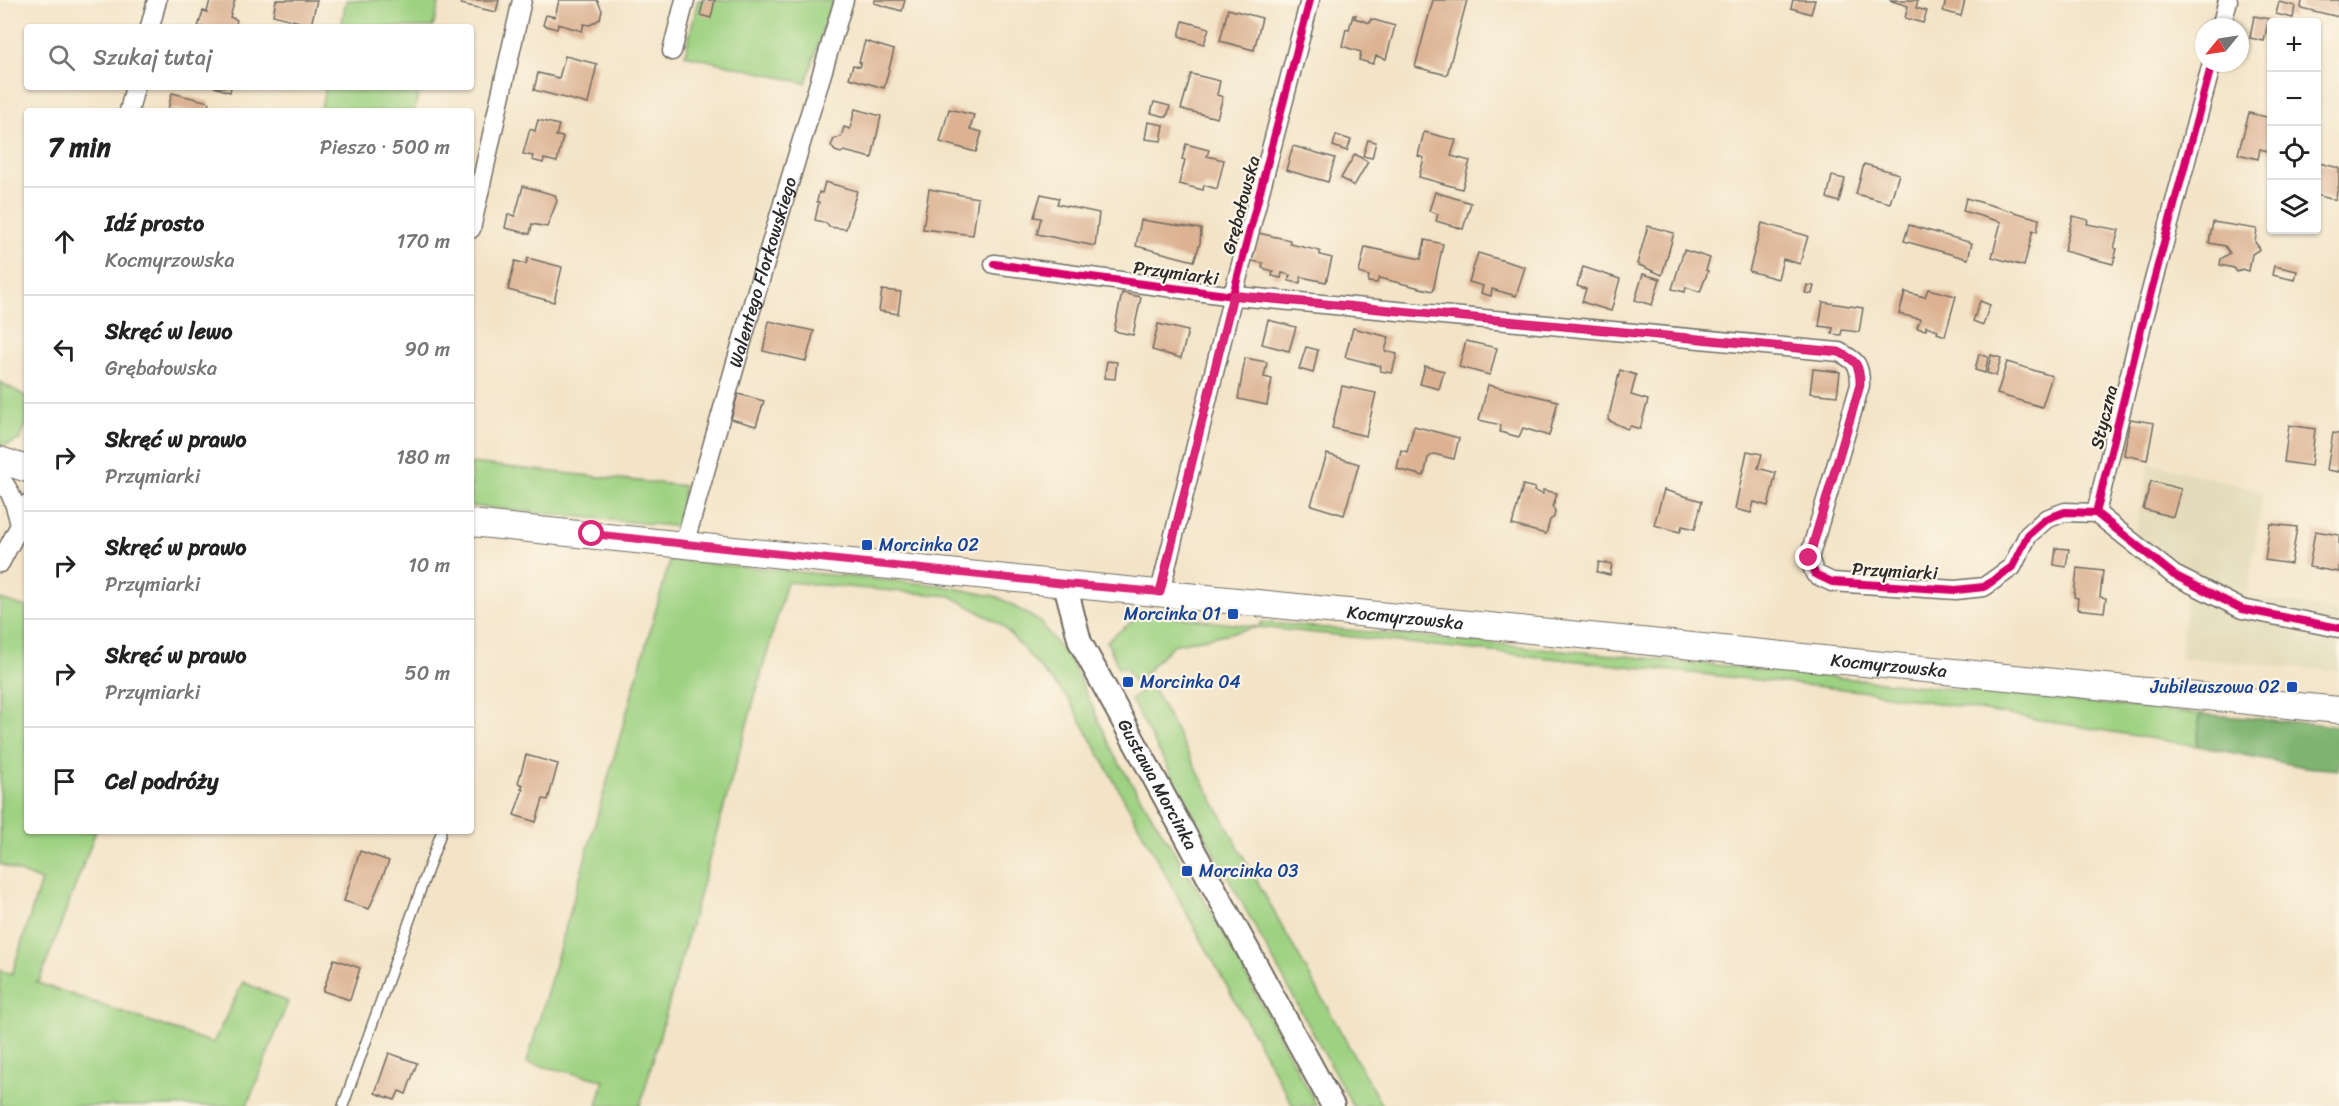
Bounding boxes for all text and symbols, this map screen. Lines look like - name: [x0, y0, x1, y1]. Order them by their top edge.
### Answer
- north arrow: [2195, 18, 2249, 72]
- map controls: [2267, 18, 2321, 234]
- button: +: [2267, 18, 2321, 72]
- search box: [24, 24, 474, 90]
- text: Szukaj tutaj: [93, 38, 212, 77]
- icon: search: [45, 41, 78, 74]
- button: −: [2267, 72, 2321, 126]
- text: 7 min: [48, 124, 111, 170]
- button: locate: [2267, 126, 2321, 180]
- text: Pieszo · 500 m: [320, 130, 450, 165]
- street label: Grębałowska: [1212, 152, 1270, 258]
- street label: Walentego Florkowskiego: [719, 173, 806, 371]
- button: layers: [2267, 180, 2321, 234]
- text: Idź prosto: [105, 204, 204, 243]
- text: 170 m: [397, 224, 450, 259]
- icon: ahead: [48, 225, 81, 258]
- text: Kocmyrzowska: [105, 243, 234, 278]
- street label: Przymiarki: [1131, 251, 1222, 295]
- text: Skręć w lewo: [105, 312, 232, 351]
- text: 90 m: [405, 332, 450, 367]
- icon: left: [48, 333, 81, 366]
- text: Grębałowska: [105, 351, 217, 386]
- street label: Styczna: [2081, 382, 2127, 452]
- text: Skręć w prawo: [105, 420, 247, 459]
- text: 180 m: [396, 440, 450, 475]
- icon: right: [48, 441, 81, 474]
- text: Przymiarki: [105, 459, 200, 494]
- route start: [578, 520, 604, 546]
- text: Skręć w prawo: [105, 528, 247, 567]
- place label: Morcinka 02: [879, 529, 979, 561]
- marker: Morcinka 02: [860, 538, 874, 552]
- route end: [1795, 544, 1821, 570]
- text: 10 m: [408, 548, 450, 583]
- icon: right: [48, 549, 81, 582]
- street label: Przymiarki: [1851, 553, 1940, 589]
- text: Przymiarki: [105, 567, 200, 602]
- street label: Kocmyrzowska: [1346, 596, 1465, 639]
- place label: Morcinka 01: [1124, 598, 1221, 630]
- marker: Morcinka 01: [1226, 607, 1240, 621]
- text: Skręć w prawo: [105, 636, 247, 675]
- street label: Kocmyrzowska: [1829, 644, 1948, 687]
- text: 50 m: [405, 656, 450, 691]
- icon: right: [48, 657, 81, 690]
- place label: Morcinka 04: [1140, 666, 1241, 698]
- place label: Jubileuszowa 02: [2150, 671, 2280, 703]
- text: Przymiarki: [105, 675, 200, 710]
- marker: Morcinka 04: [1121, 675, 1135, 689]
- marker: Jubileuszowa 02: [2285, 680, 2299, 694]
- street label: Gustawa Morcinka: [1109, 713, 1207, 856]
- text: Cel podróży: [105, 762, 218, 801]
- icon: arrive: [48, 765, 81, 798]
- place label: Morcinka 03: [1199, 855, 1299, 887]
- marker: Morcinka 03: [1180, 864, 1194, 878]

